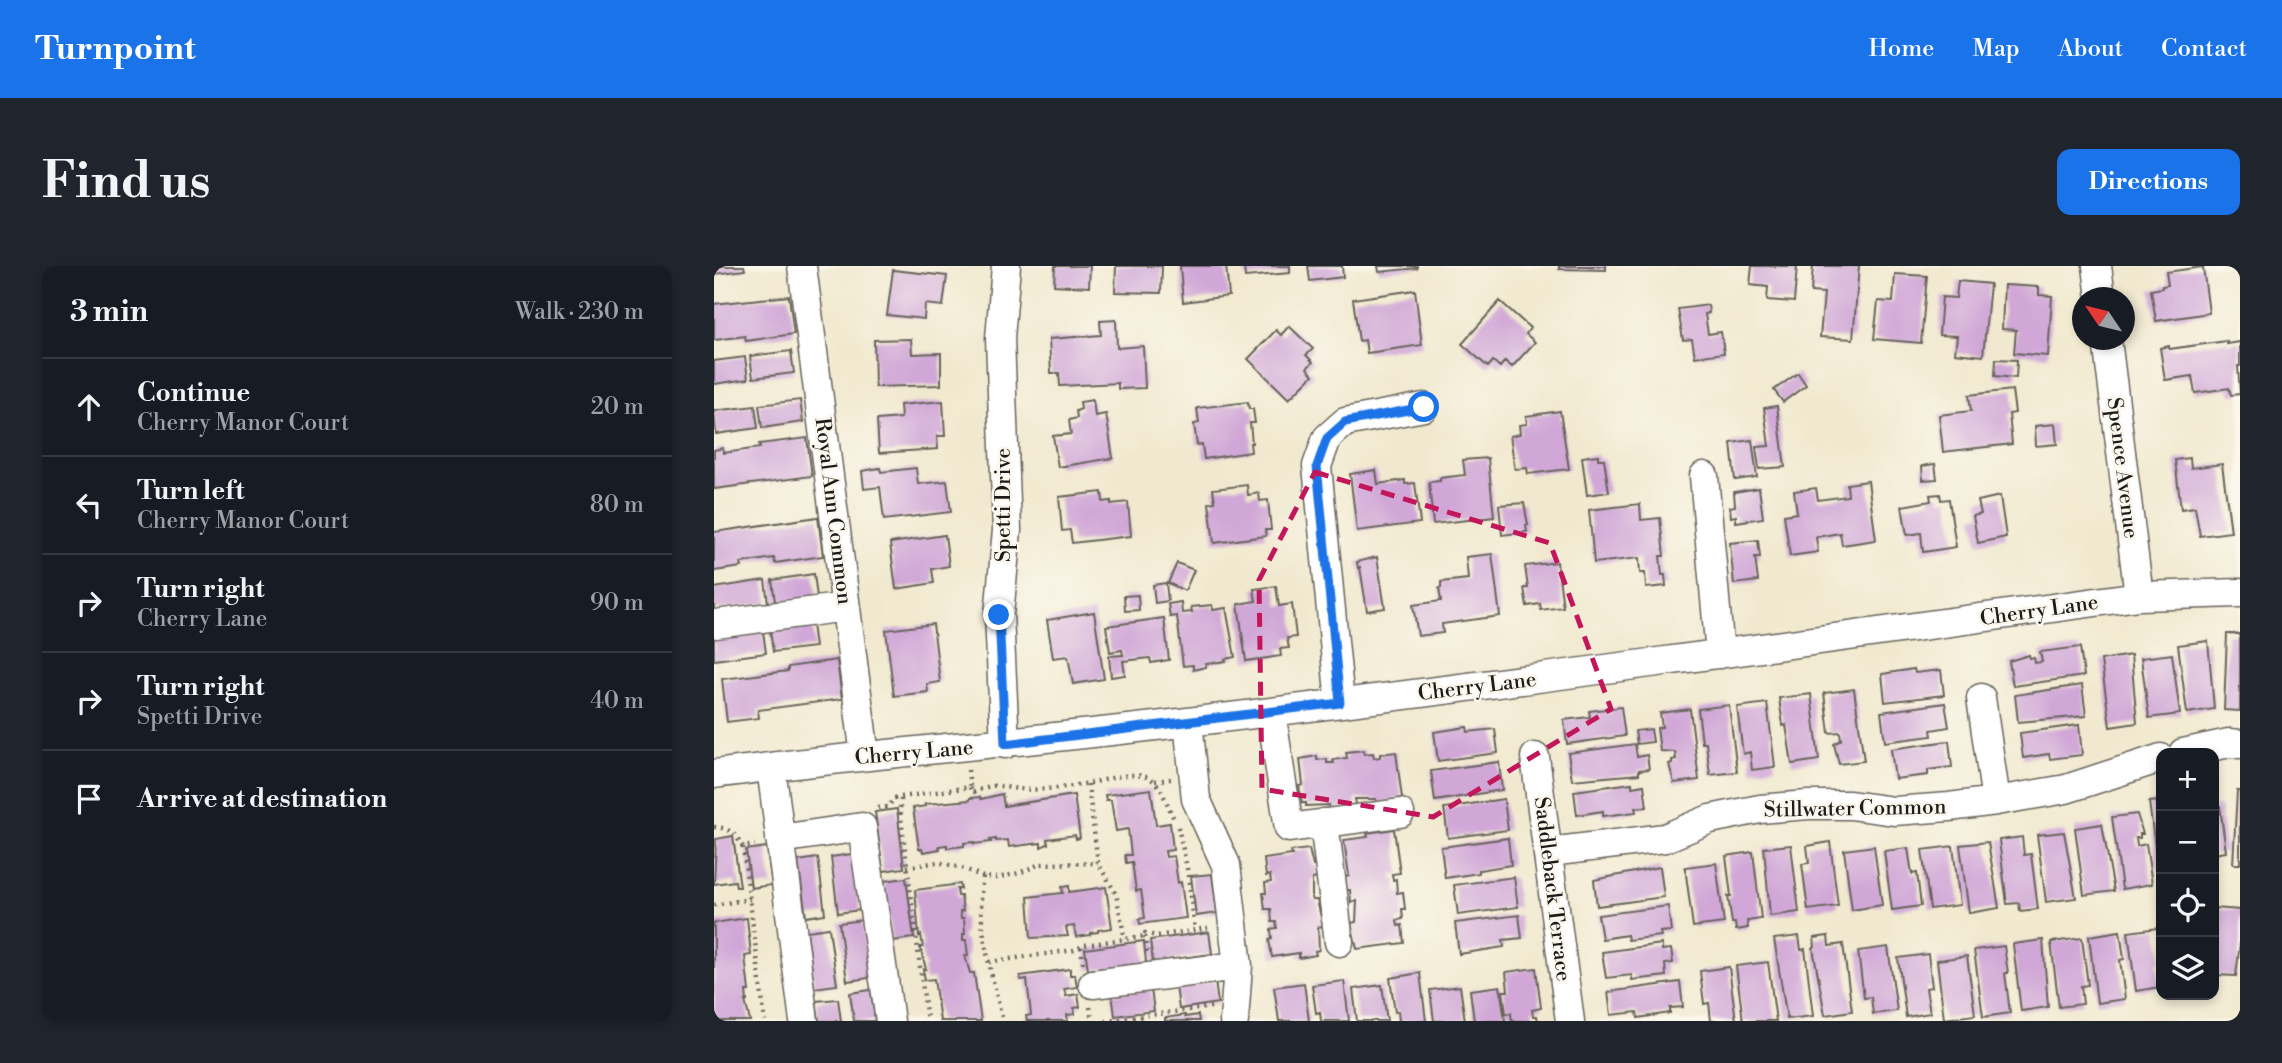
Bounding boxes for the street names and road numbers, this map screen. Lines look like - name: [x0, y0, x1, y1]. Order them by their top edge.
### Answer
- street label: Spence Avenue: [2100, 396, 2144, 540]
- street label: Royal Ann Common: [809, 416, 857, 607]
- street label: Spetti Drive: [991, 448, 1017, 562]
- street label: Cherry Lane: [1978, 590, 2100, 632]
- street label: Cherry Lane: [1416, 667, 1538, 707]
- street label: Cherry Lane: [854, 735, 975, 771]
- street label: Stillwater Common: [1763, 794, 1947, 824]
- street label: Saddleback Terrace: [1528, 795, 1576, 983]

